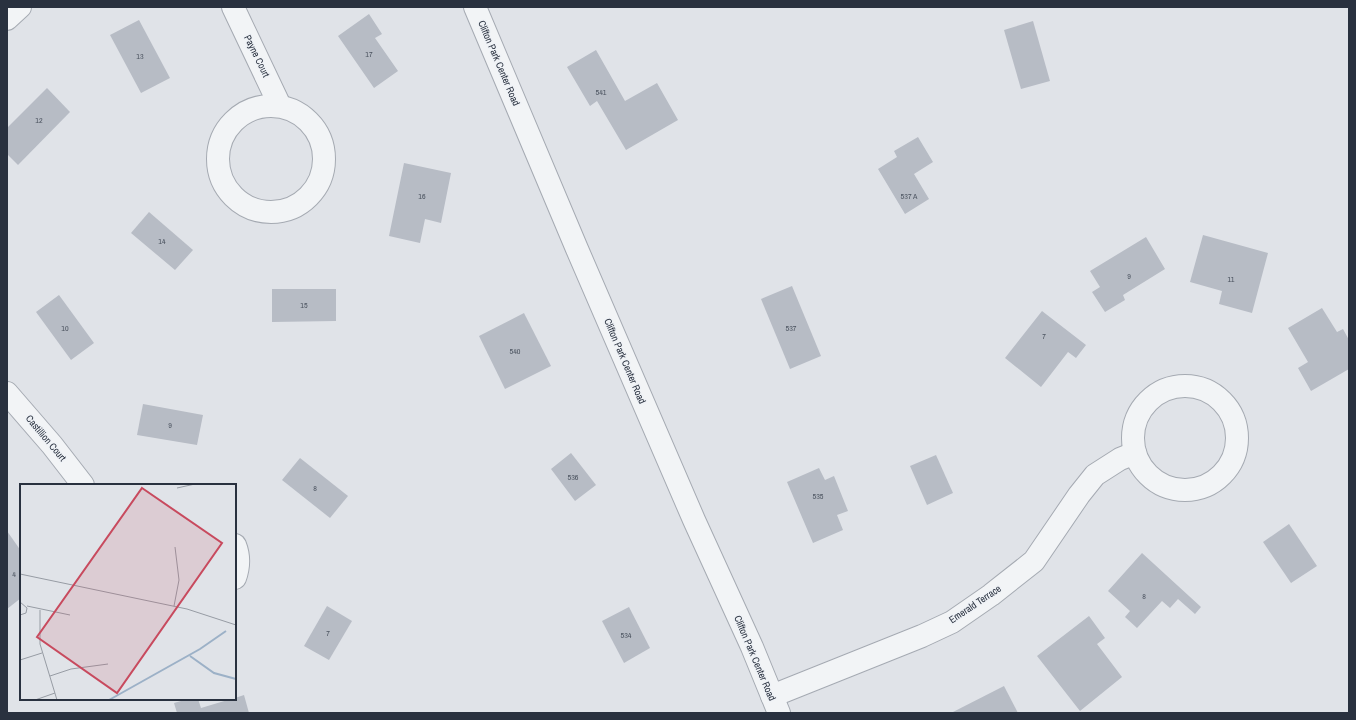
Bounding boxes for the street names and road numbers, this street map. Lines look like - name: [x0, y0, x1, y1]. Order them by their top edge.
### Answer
- street label: Clifton Park Center Road: [475, 18, 523, 108]
- street label: Payne Court: [241, 33, 273, 80]
- street label: Clifton Park Center Road: [601, 316, 649, 406]
- street label: Castillion Court: [23, 412, 70, 464]
- street label: Emerald Terrace: [946, 582, 1004, 626]
- street label: Clifton Park Center Road: [731, 613, 779, 703]

